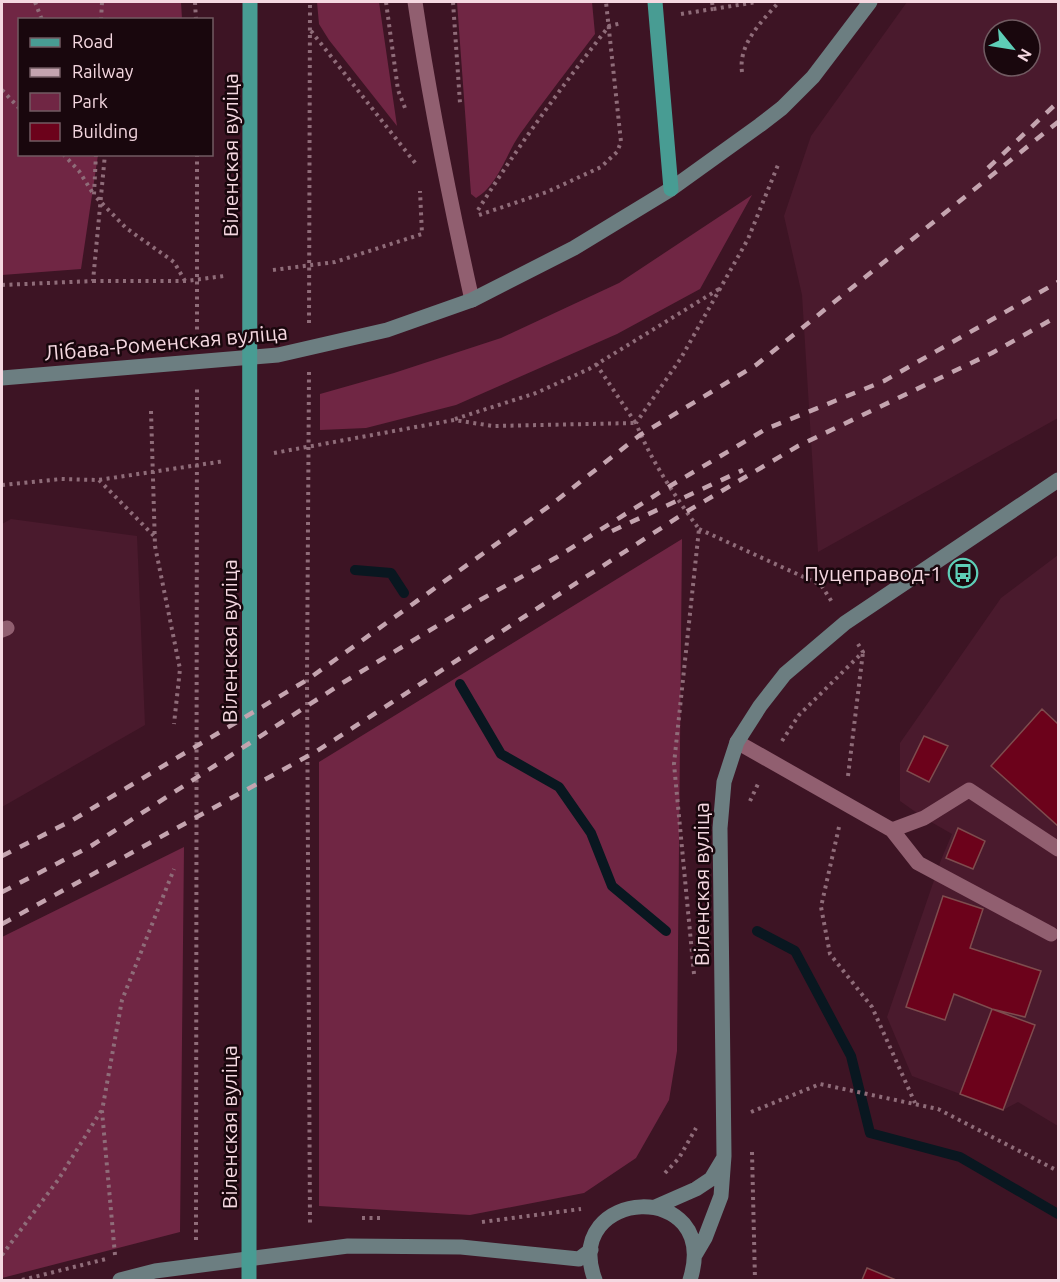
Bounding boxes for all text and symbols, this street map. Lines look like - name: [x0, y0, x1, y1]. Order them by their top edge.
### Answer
- legend: [18, 18, 213, 156]
- north arrow: [982, 18, 1042, 78]
- text: Road: [72, 31, 114, 51]
- text: N: [1014, 46, 1036, 65]
- text: Railway: [72, 61, 134, 81]
- street label: Віленская вуліца: [218, 73, 242, 237]
- text: Park: [72, 91, 108, 111]
- text: Building: [72, 121, 138, 141]
- street label: Лібава-Роменская вуліца: [43, 319, 289, 365]
- bus stop icon: Пуцеправод-1: [947, 557, 979, 589]
- street label: Віленская вуліца: [217, 559, 241, 723]
- place label: Пуцеправод-1: [804, 561, 942, 585]
- street label: Віленская вуліца: [689, 802, 713, 966]
- street label: Віленская вуліца: [217, 1045, 241, 1209]

